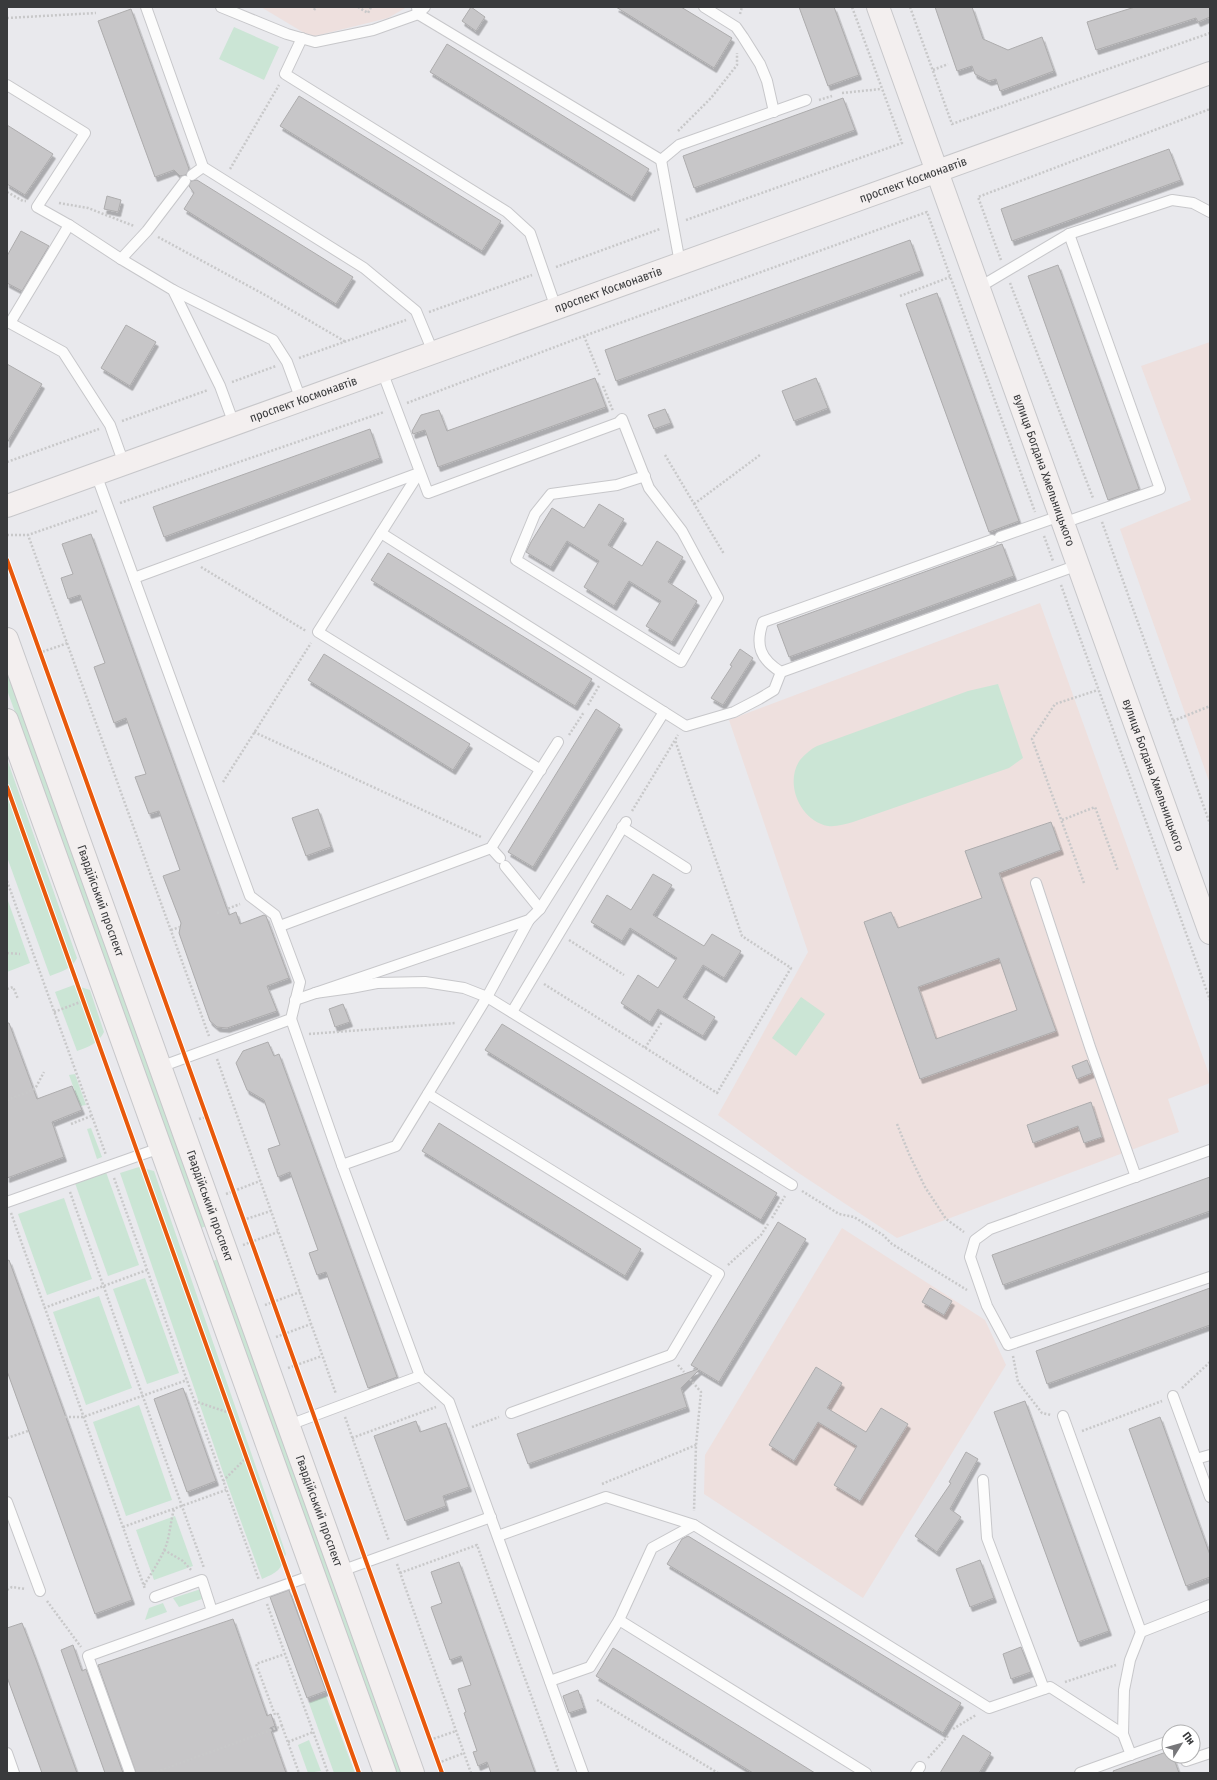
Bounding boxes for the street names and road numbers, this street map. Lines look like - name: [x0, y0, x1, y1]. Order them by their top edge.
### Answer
- street label: проспект Космонавтів: [857, 154, 969, 206]
- street label: проспект Космонавтів: [553, 264, 664, 315]
- street label: проспект Космонавтів: [248, 374, 359, 425]
- street label: вулиця Богдана Хмельницького: [1010, 392, 1078, 548]
- street label: вулиця Богдана Хмельницького: [1120, 697, 1187, 853]
- street label: Гвардійський проспект: [74, 843, 127, 958]
- street label: Гвардійський проспект: [184, 1148, 236, 1263]
- street label: Гвардійський проспект: [293, 1453, 346, 1569]

